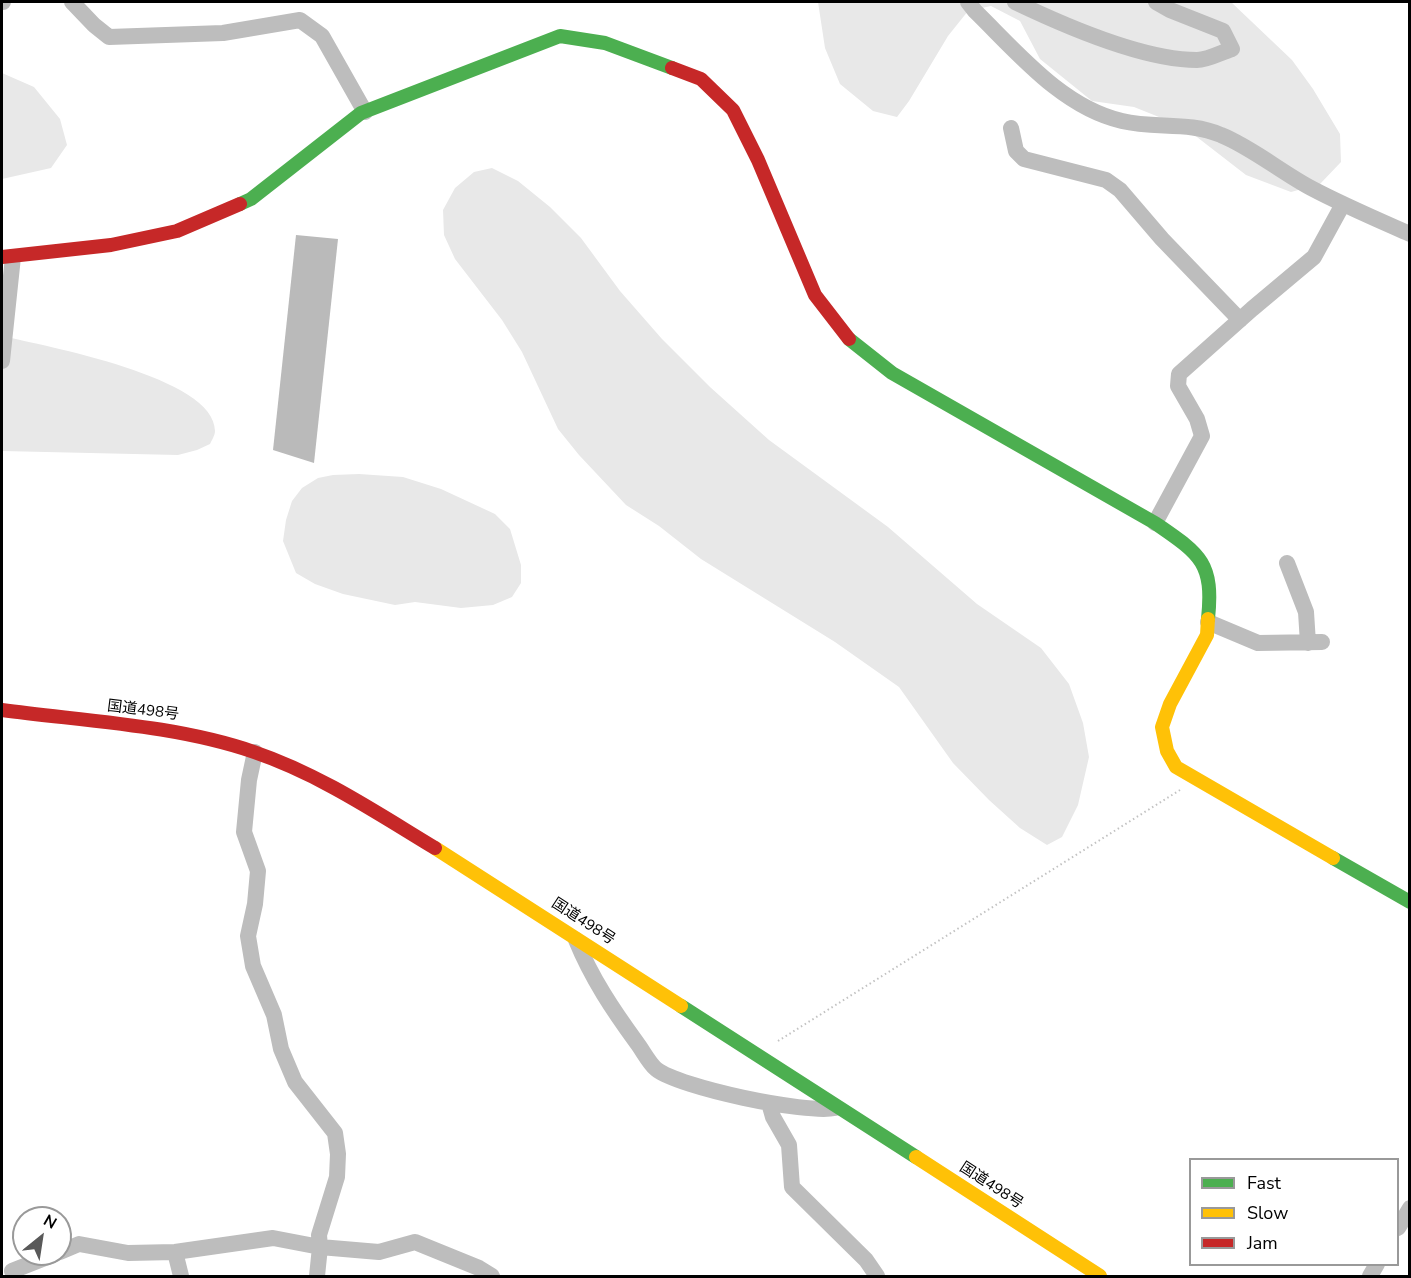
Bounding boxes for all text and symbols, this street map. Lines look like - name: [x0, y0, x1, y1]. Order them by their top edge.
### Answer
- street label: 国道498号: [106, 698, 180, 724]
- street label: 国道498号: [548, 895, 618, 949]
- legend: [1189, 1158, 1399, 1266]
- street label: 国道498号: [956, 1159, 1026, 1213]
- text: Fast: [1247, 1171, 1281, 1195]
- text: Slow: [1247, 1201, 1288, 1225]
- north arrow: [12, 1206, 72, 1266]
- text: N: [39, 1210, 61, 1235]
- text: Jam: [1247, 1231, 1278, 1255]

